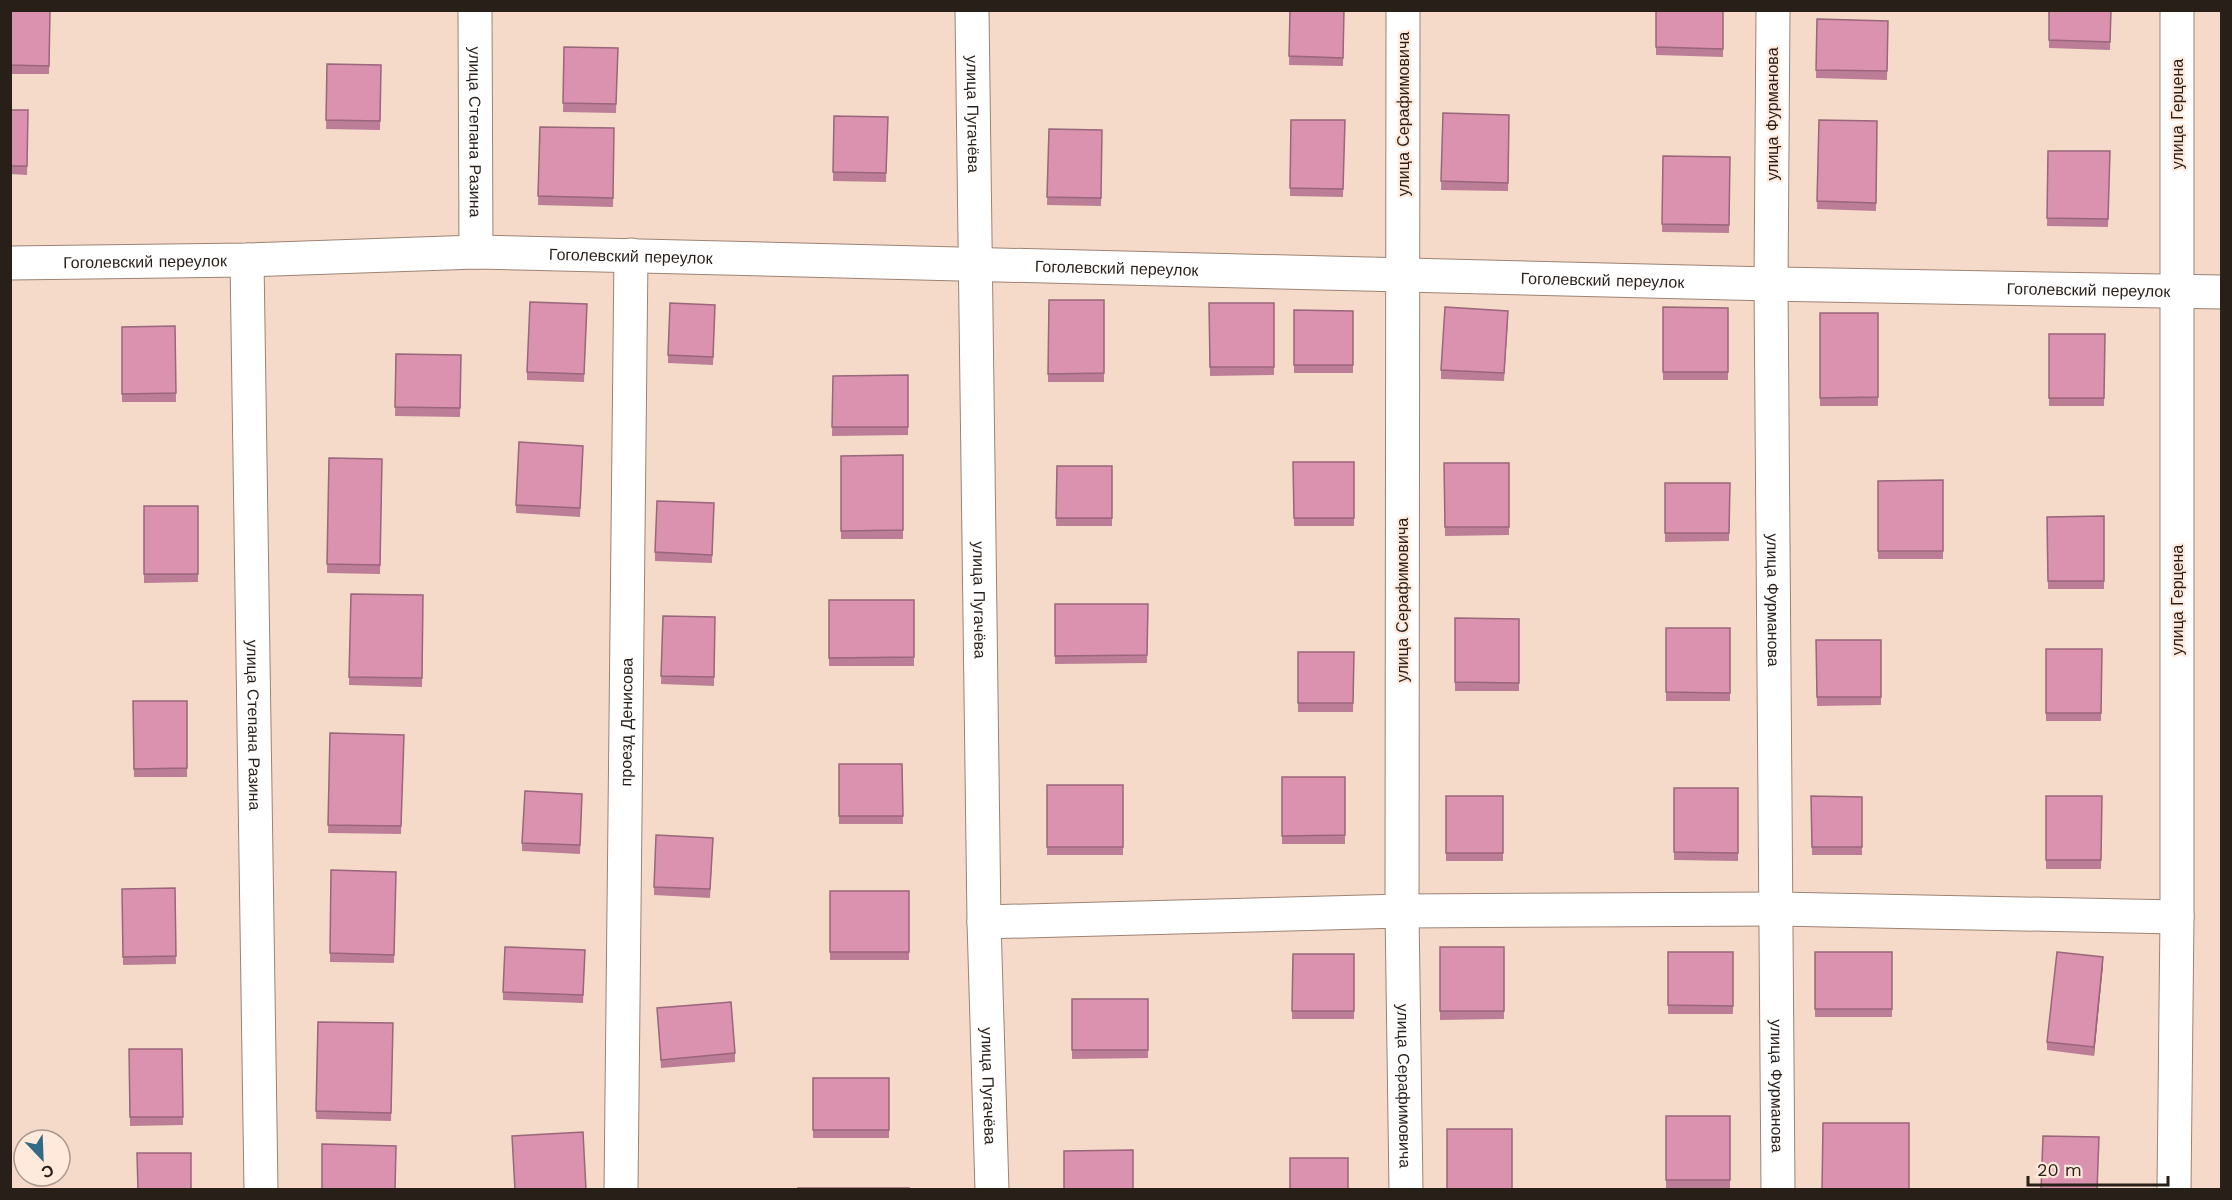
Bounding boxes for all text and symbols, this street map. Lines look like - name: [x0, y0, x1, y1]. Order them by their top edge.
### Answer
- street label: улица Серафимовича: [1394, 32, 1413, 196]
- street label: улица Степана Разина: [465, 47, 485, 218]
- street label: улица Фурманова: [1763, 47, 1782, 181]
- street label: улица Пугачёва: [963, 55, 983, 173]
- street label: улица Герцена: [2168, 59, 2187, 169]
- street label: Гоголевский переулок: [549, 245, 714, 268]
- street label: Гоголевский переулок: [63, 251, 228, 272]
- street label: Гоголевский переулок: [1035, 257, 1200, 280]
- street label: Гоголевский переулок: [1520, 269, 1686, 292]
- street label: Гоголевский переулок: [2006, 279, 2171, 301]
- street label: улица Серафимовича: [1393, 518, 1412, 682]
- street label: улица Фурманова: [1763, 533, 1783, 667]
- street label: улица Пугачёва: [969, 541, 990, 659]
- street label: улица Герцена: [2168, 545, 2187, 655]
- street label: улица Степана Разина: [243, 639, 264, 811]
- street label: проезд Денисова: [616, 657, 637, 786]
- street label: улица Серафимовича: [1393, 1004, 1415, 1168]
- street label: улица Фурманова: [1767, 1019, 1787, 1153]
- street label: улица Пугачёва: [977, 1027, 1000, 1145]
- north arrow: [12, 1128, 72, 1188]
- scale bar: [2028, 1149, 2168, 1187]
- text: 20 m: [2037, 1159, 2082, 1180]
- text: С: [38, 1160, 57, 1183]

